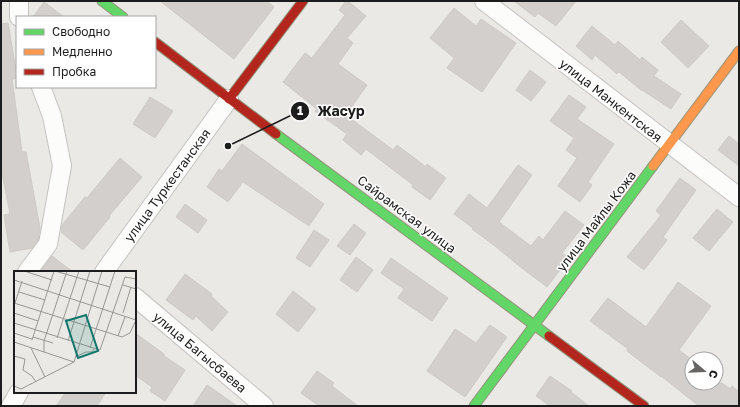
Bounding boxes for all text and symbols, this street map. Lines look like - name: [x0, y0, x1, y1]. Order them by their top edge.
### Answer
- legend: [16, 16, 156, 88]
- text: Свободно: [52, 24, 110, 39]
- text: Медленно: [52, 44, 112, 59]
- street label: улица Манкентская: [556, 55, 666, 145]
- text: Пробка: [52, 64, 96, 79]
- callout: Жасур: [290, 98, 373, 124]
- text: Жасур: [317, 102, 365, 119]
- text: 1: [297, 103, 303, 118]
- street label: улица Туркестанская: [121, 125, 213, 245]
- street label: улица Майлы Кожа: [553, 167, 639, 275]
- street label: Сайрамская улица: [355, 172, 459, 256]
- inset map: [14, 271, 136, 393]
- street label: улица Багысбаева: [150, 308, 250, 396]
- north arrow: [684, 351, 724, 391]
- text: С: [706, 369, 721, 380]

